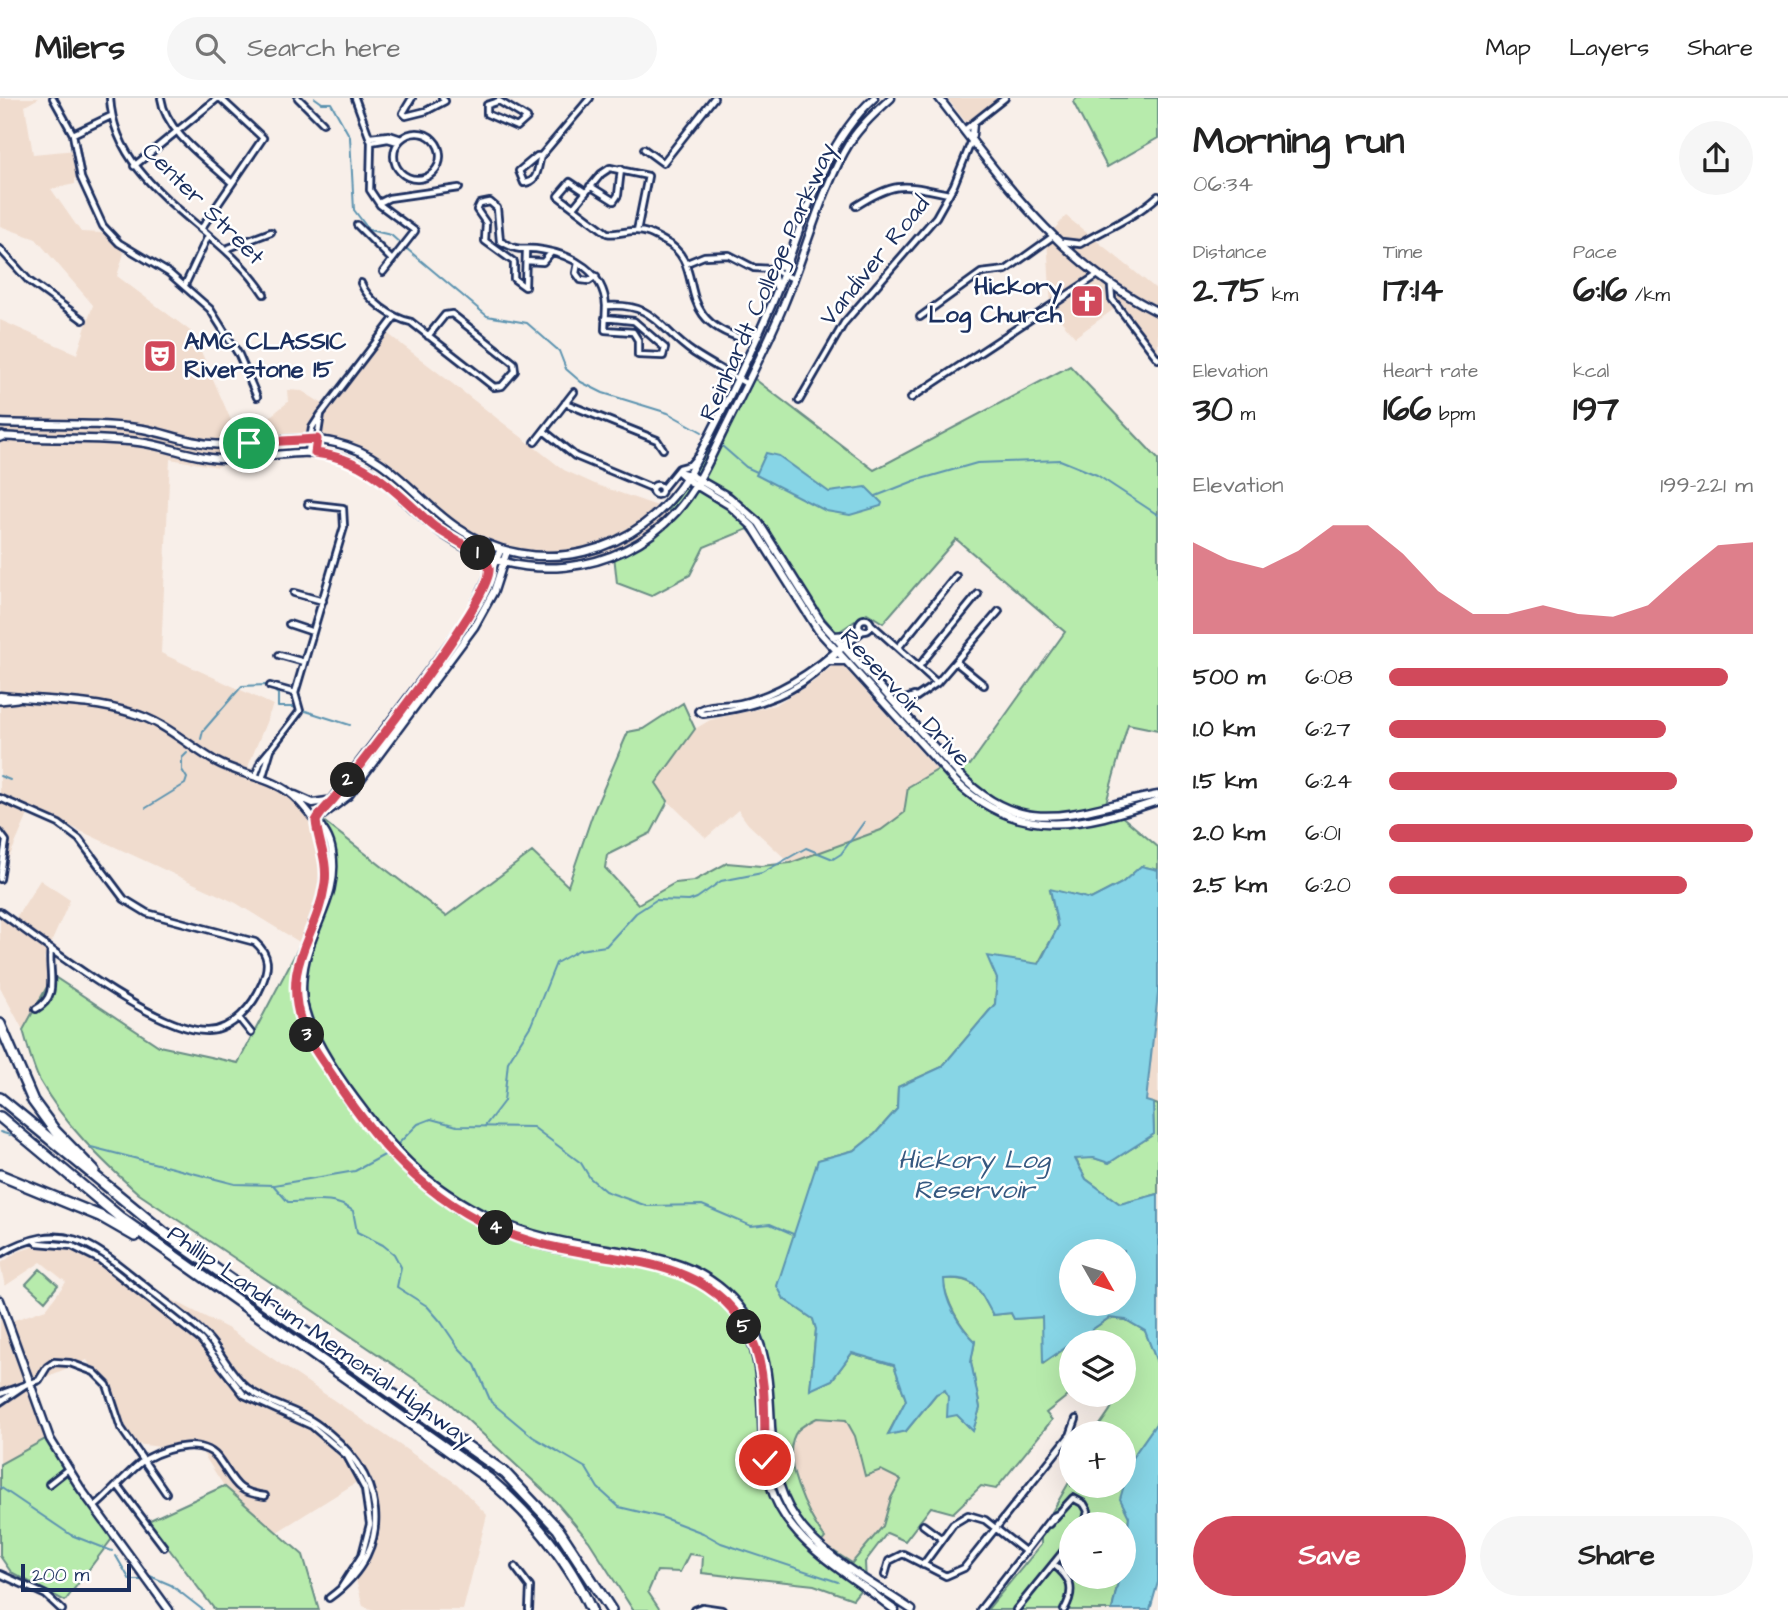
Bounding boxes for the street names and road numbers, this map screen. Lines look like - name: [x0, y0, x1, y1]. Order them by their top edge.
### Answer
- street label: Center Street: [134, 135, 272, 273]
- street label: Reinhardt College Parkway: [691, 138, 846, 427]
- street label: Vandiver Road: [812, 189, 938, 333]
- street label: Reservoir Drive: [832, 621, 978, 775]
- street label: Phillip Landrum Memorial Highway: [160, 1217, 480, 1456]

